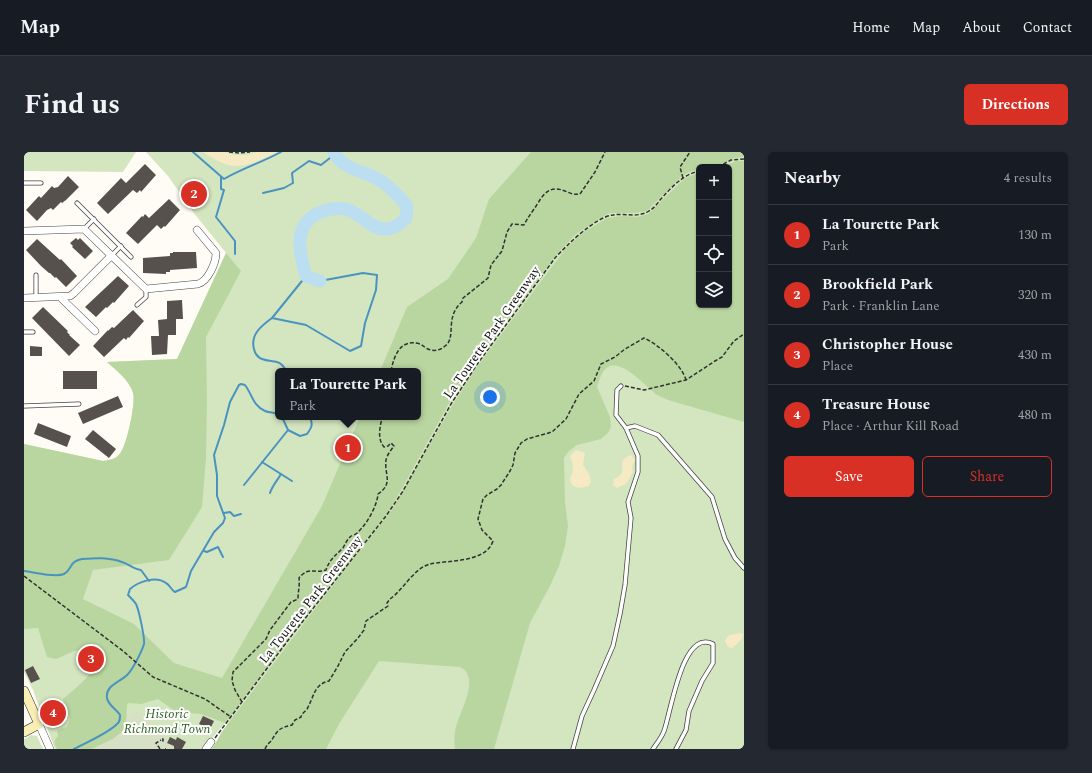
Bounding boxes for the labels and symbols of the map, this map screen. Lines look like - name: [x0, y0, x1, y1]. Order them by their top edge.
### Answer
- pin: 2: [181, 179, 207, 209]
- street label: La Tourette Park Greenway: [438, 262, 546, 403]
- your location: [480, 387, 500, 407]
- pin: 1: [335, 433, 361, 463]
- street label: La Tourette Park Greenway: [254, 531, 368, 668]
- pin: 3: [78, 644, 104, 674]
- pin: 4: [40, 698, 66, 728]
- park label: Historic Richmond Town: [124, 704, 210, 739]

